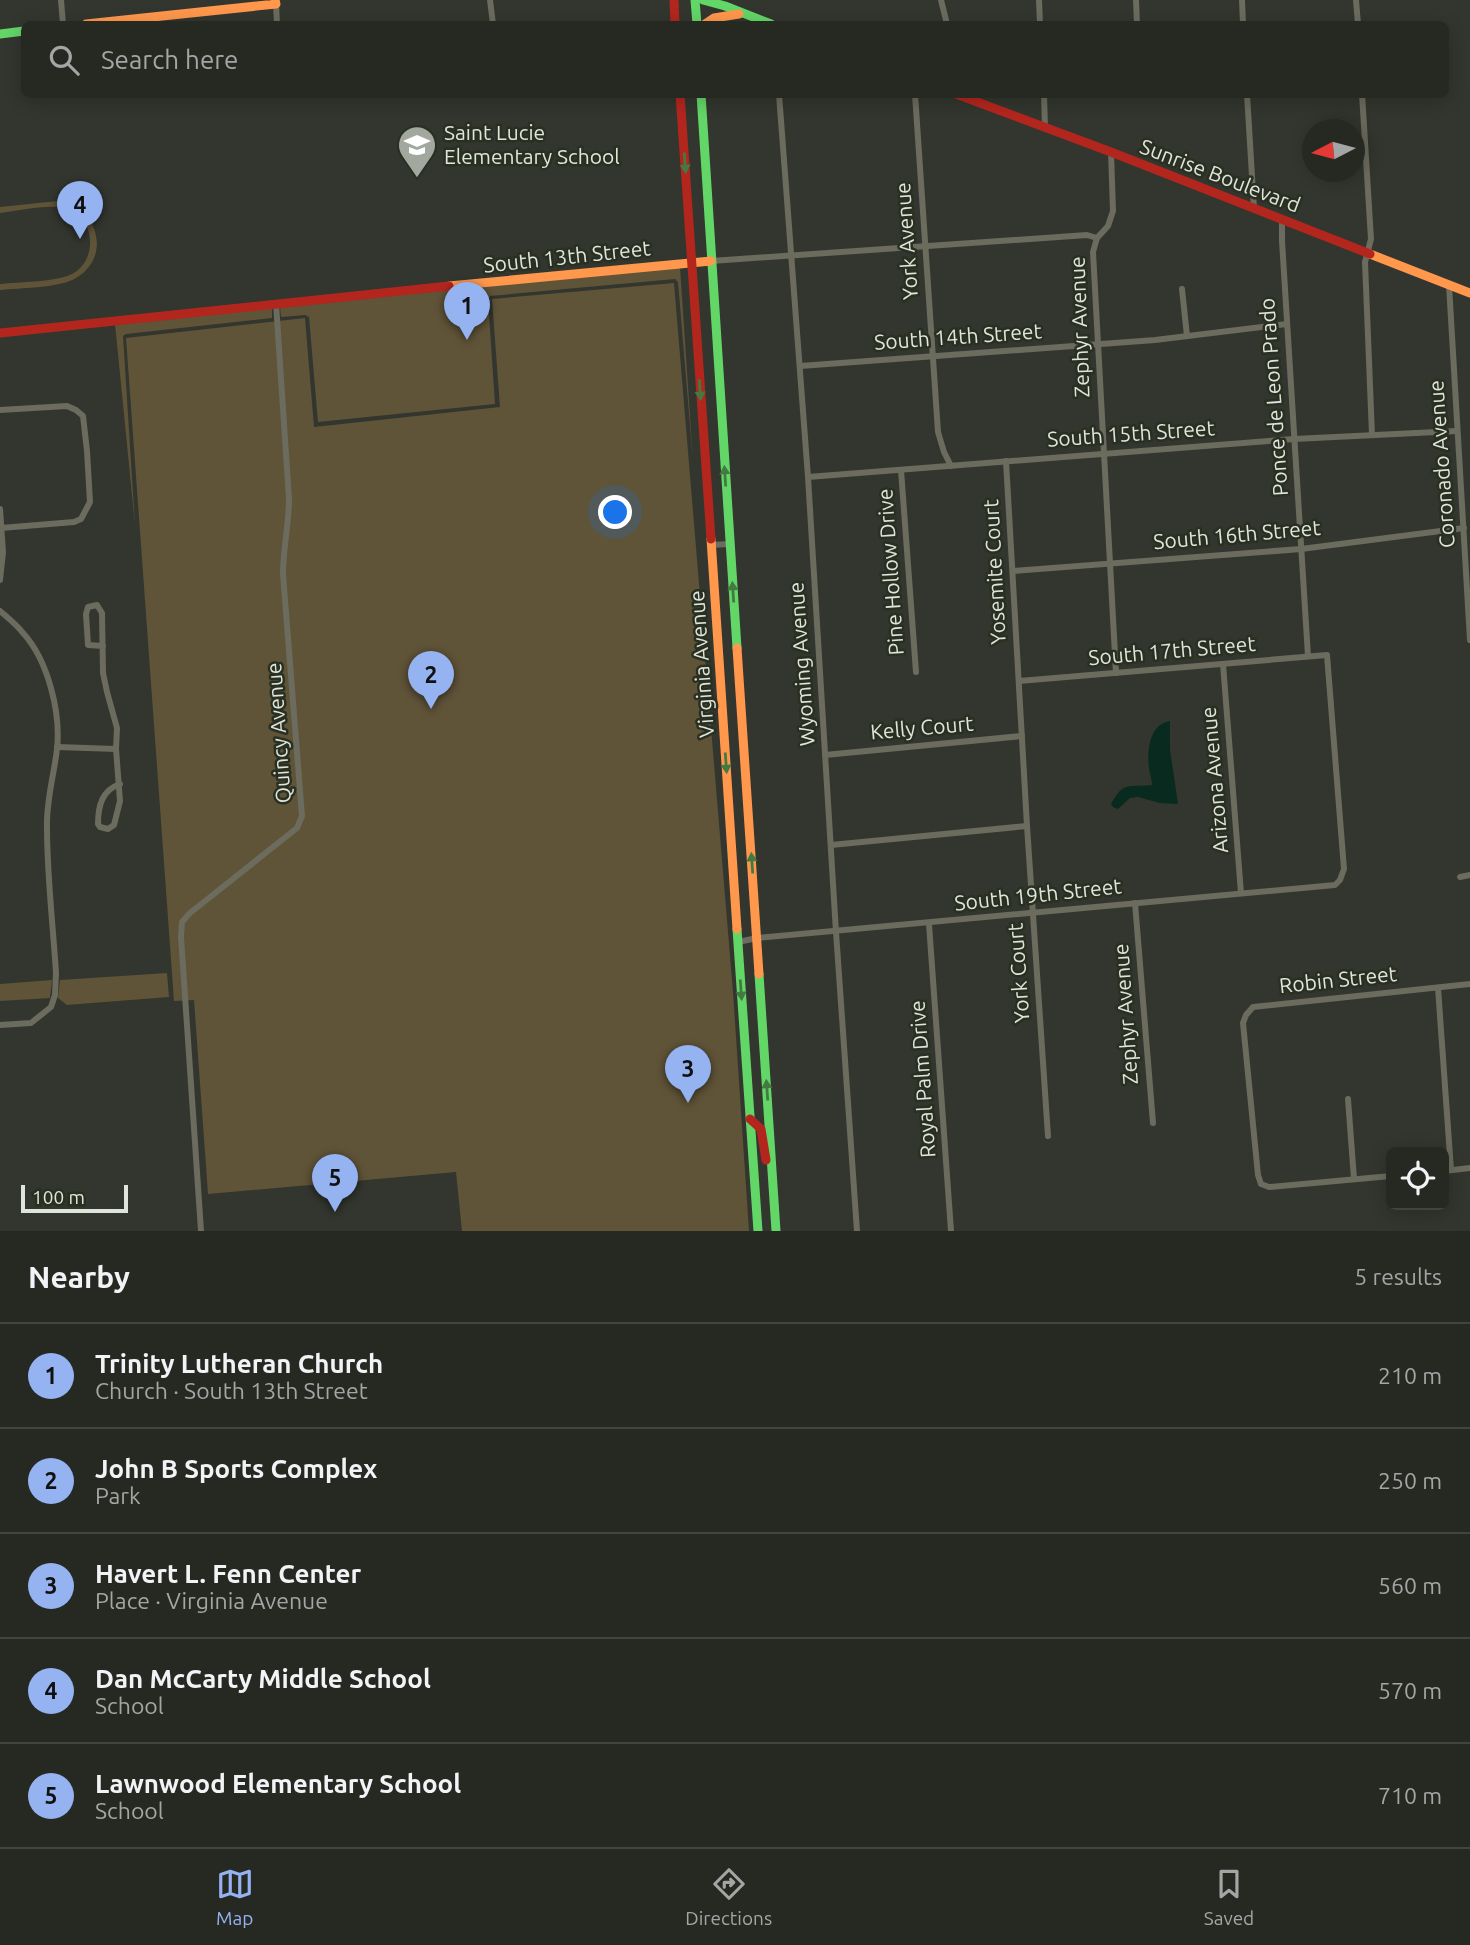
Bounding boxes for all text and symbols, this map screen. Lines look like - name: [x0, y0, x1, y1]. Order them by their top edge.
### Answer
- search box: [21, 21, 1449, 98]
- icon: search: [45, 41, 83, 79]
- text: Search here: [101, 45, 238, 74]
- north arrow: [1302, 119, 1365, 182]
- place label: Saint Lucie Elementary School: [444, 120, 620, 168]
- school or university icon: Saint Lucie Elementary School: [396, 124, 438, 179]
- street label: Sunrise Boulevard: [1137, 133, 1304, 217]
- one-way arrow: [680, 152, 691, 174]
- pin: 4: [57, 181, 103, 239]
- street label: York Avenue: [890, 182, 922, 301]
- street label: South 13th Street: [482, 235, 652, 277]
- street label: Zephyr Avenue: [1065, 256, 1093, 398]
- pin: 1: [444, 282, 490, 340]
- street label: Ponce de Leon Prado: [1254, 297, 1292, 497]
- street label: South 14th Street: [873, 318, 1042, 354]
- one-way arrow: [695, 379, 706, 401]
- street label: Coronado Avenue: [1423, 379, 1459, 549]
- street label: South 15th Street: [1046, 415, 1215, 451]
- one-way arrow: [720, 465, 731, 487]
- street label: Pine Hollow Drive: [872, 488, 908, 656]
- your location: [598, 495, 632, 529]
- street label: Yosemite Court: [978, 499, 1010, 645]
- street label: South 16th Street: [1152, 515, 1321, 553]
- one-way arrow: [728, 581, 739, 603]
- street label: Wyoming Avenue: [783, 581, 819, 747]
- street label: Virginia Avenue: [684, 590, 718, 739]
- street label: South 17th Street: [1087, 631, 1256, 669]
- pin: 2: [408, 651, 454, 709]
- street label: Quincy Avenue: [261, 662, 295, 804]
- street label: Arizona Avenue: [1196, 706, 1232, 854]
- street label: Kelly Court: [869, 711, 974, 743]
- one-way arrow: [721, 752, 732, 774]
- one-way arrow: [746, 851, 757, 873]
- street label: South 19th Street: [953, 873, 1123, 915]
- street label: York Court: [1003, 922, 1033, 1024]
- street label: Zephyr Avenue: [1108, 943, 1142, 1085]
- street label: Robin Street: [1278, 961, 1398, 997]
- one-way arrow: [736, 979, 747, 1001]
- street label: Royal Palm Drive: [905, 1000, 939, 1159]
- pin: 3: [665, 1045, 711, 1103]
- one-way arrow: [761, 1078, 772, 1100]
- map controls: [1386, 1147, 1449, 1210]
- button: locate: [1386, 1147, 1449, 1210]
- pin: 5: [312, 1154, 358, 1212]
- scale bar: [21, 1182, 128, 1214]
- text: 100 m: [32, 1186, 85, 1208]
- text: Nearby: [28, 1260, 130, 1294]
- text: 5 results: [1354, 1264, 1442, 1289]
- text: Trinity Lutheran Church: [95, 1349, 383, 1378]
- text: 1: [45, 1363, 57, 1388]
- text: 210 m: [1378, 1363, 1442, 1388]
- text: Church · South 13th Street: [95, 1378, 368, 1403]
- text: John B Sports Complex: [95, 1454, 377, 1483]
- text: 2: [45, 1468, 57, 1493]
- text: 250 m: [1378, 1468, 1442, 1493]
- text: Park: [95, 1483, 141, 1508]
- text: Havert L. Fenn Center: [95, 1559, 361, 1588]
- text: 3: [45, 1573, 57, 1598]
- text: 560 m: [1378, 1573, 1442, 1598]
- text: Place · Virginia Avenue: [95, 1588, 328, 1613]
- text: Dan McCarty Middle School: [95, 1664, 431, 1693]
- text: 4: [45, 1678, 57, 1703]
- text: 570 m: [1378, 1678, 1442, 1703]
- text: School: [95, 1693, 164, 1718]
- text: Lawnwood Elementary School: [95, 1769, 461, 1798]
- text: 5: [45, 1783, 57, 1808]
- text: 710 m: [1378, 1783, 1442, 1808]
- text: School: [95, 1798, 164, 1823]
- tab: Map: [216, 1865, 254, 1929]
- tab: Directions: [685, 1865, 772, 1929]
- tab: Saved: [1204, 1865, 1254, 1929]

